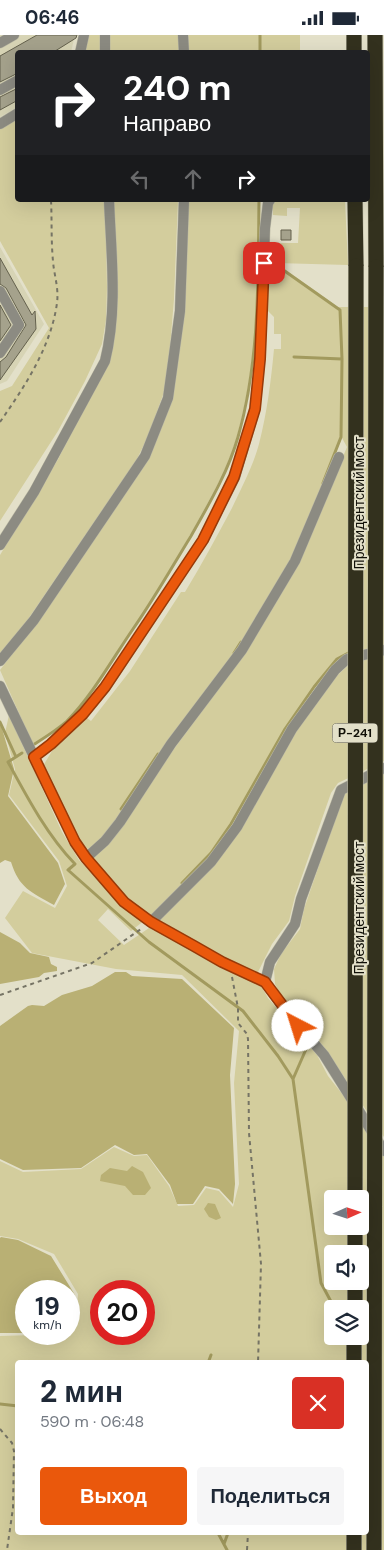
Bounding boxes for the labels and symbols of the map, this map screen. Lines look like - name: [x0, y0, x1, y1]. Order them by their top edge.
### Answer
- pin: [243, 242, 285, 284]
- street label: Президентский мост: [350, 436, 368, 569]
- road number: Р-241: [332, 723, 378, 743]
- street label: Президентский мост: [350, 841, 368, 974]
- position arrow: [271, 999, 323, 1051]
- north arrow: [324, 1190, 369, 1235]
- speed limit sign: 20: [90, 1280, 155, 1345]

